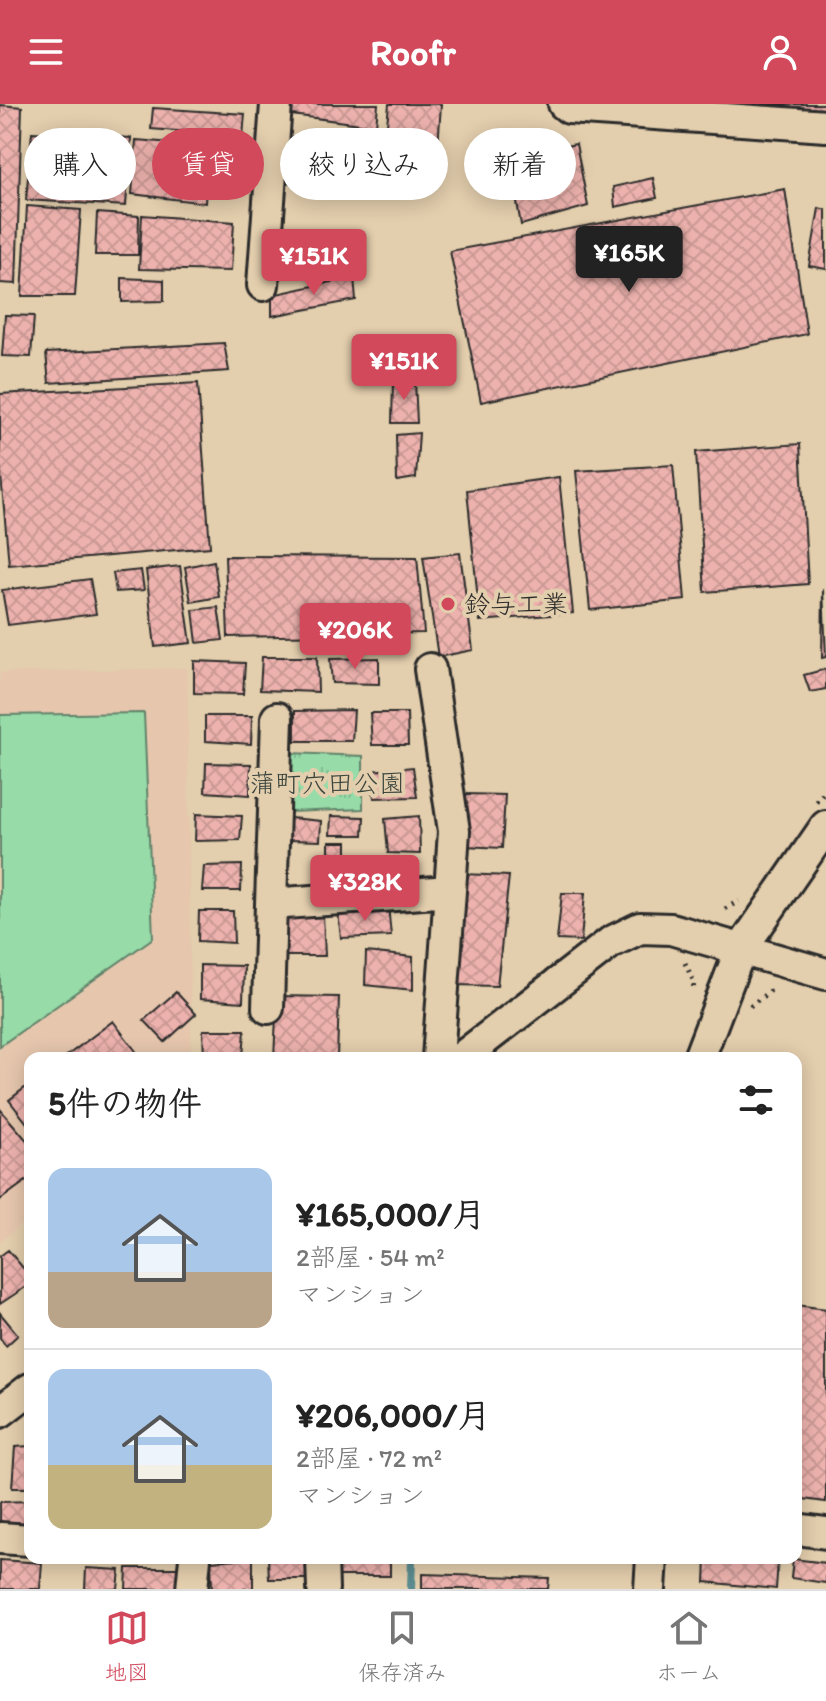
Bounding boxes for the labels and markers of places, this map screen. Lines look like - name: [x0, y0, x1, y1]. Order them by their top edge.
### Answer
- pin: ¥165K: [573, 226, 685, 294]
- pin: ¥151K: [258, 229, 370, 297]
- pin: ¥151K: [348, 334, 460, 402]
- place label: 鈴与工業: [464, 588, 568, 620]
- marker: 鈴与工業: [439, 595, 457, 613]
- pin: ¥206K: [299, 603, 411, 671]
- pin: ¥328K: [309, 855, 421, 923]

